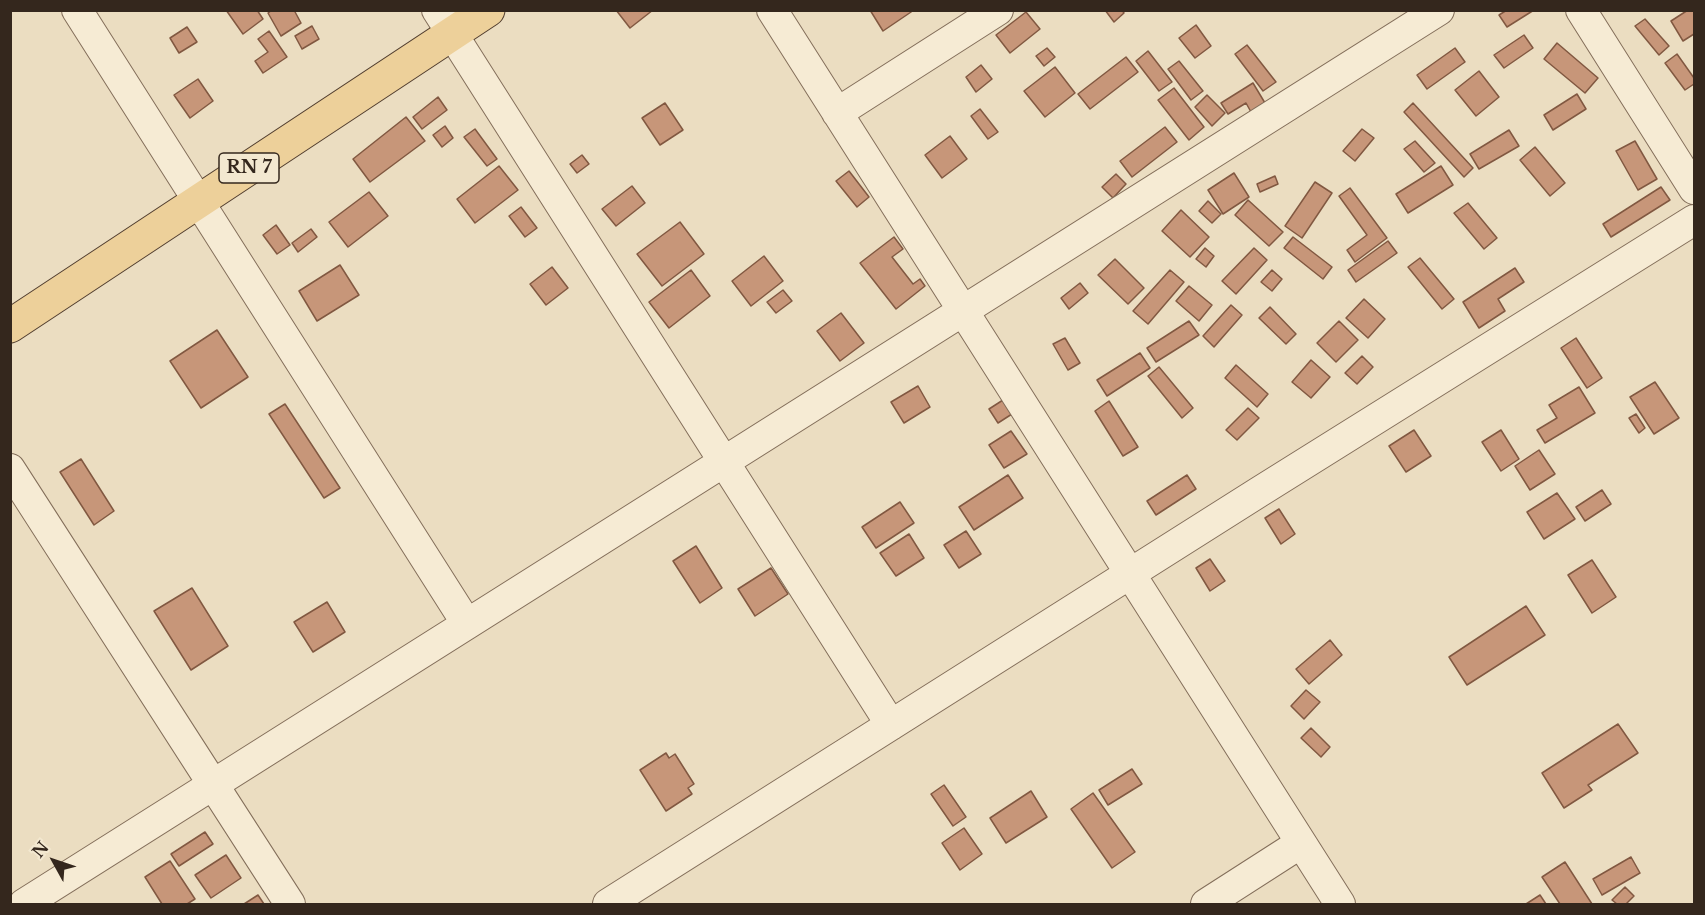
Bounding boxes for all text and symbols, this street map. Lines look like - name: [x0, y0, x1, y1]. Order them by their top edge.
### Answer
- road number: RN 7: [219, 153, 279, 183]
- north arrow: [24, 831, 84, 891]
- text: N: [28, 837, 53, 862]

